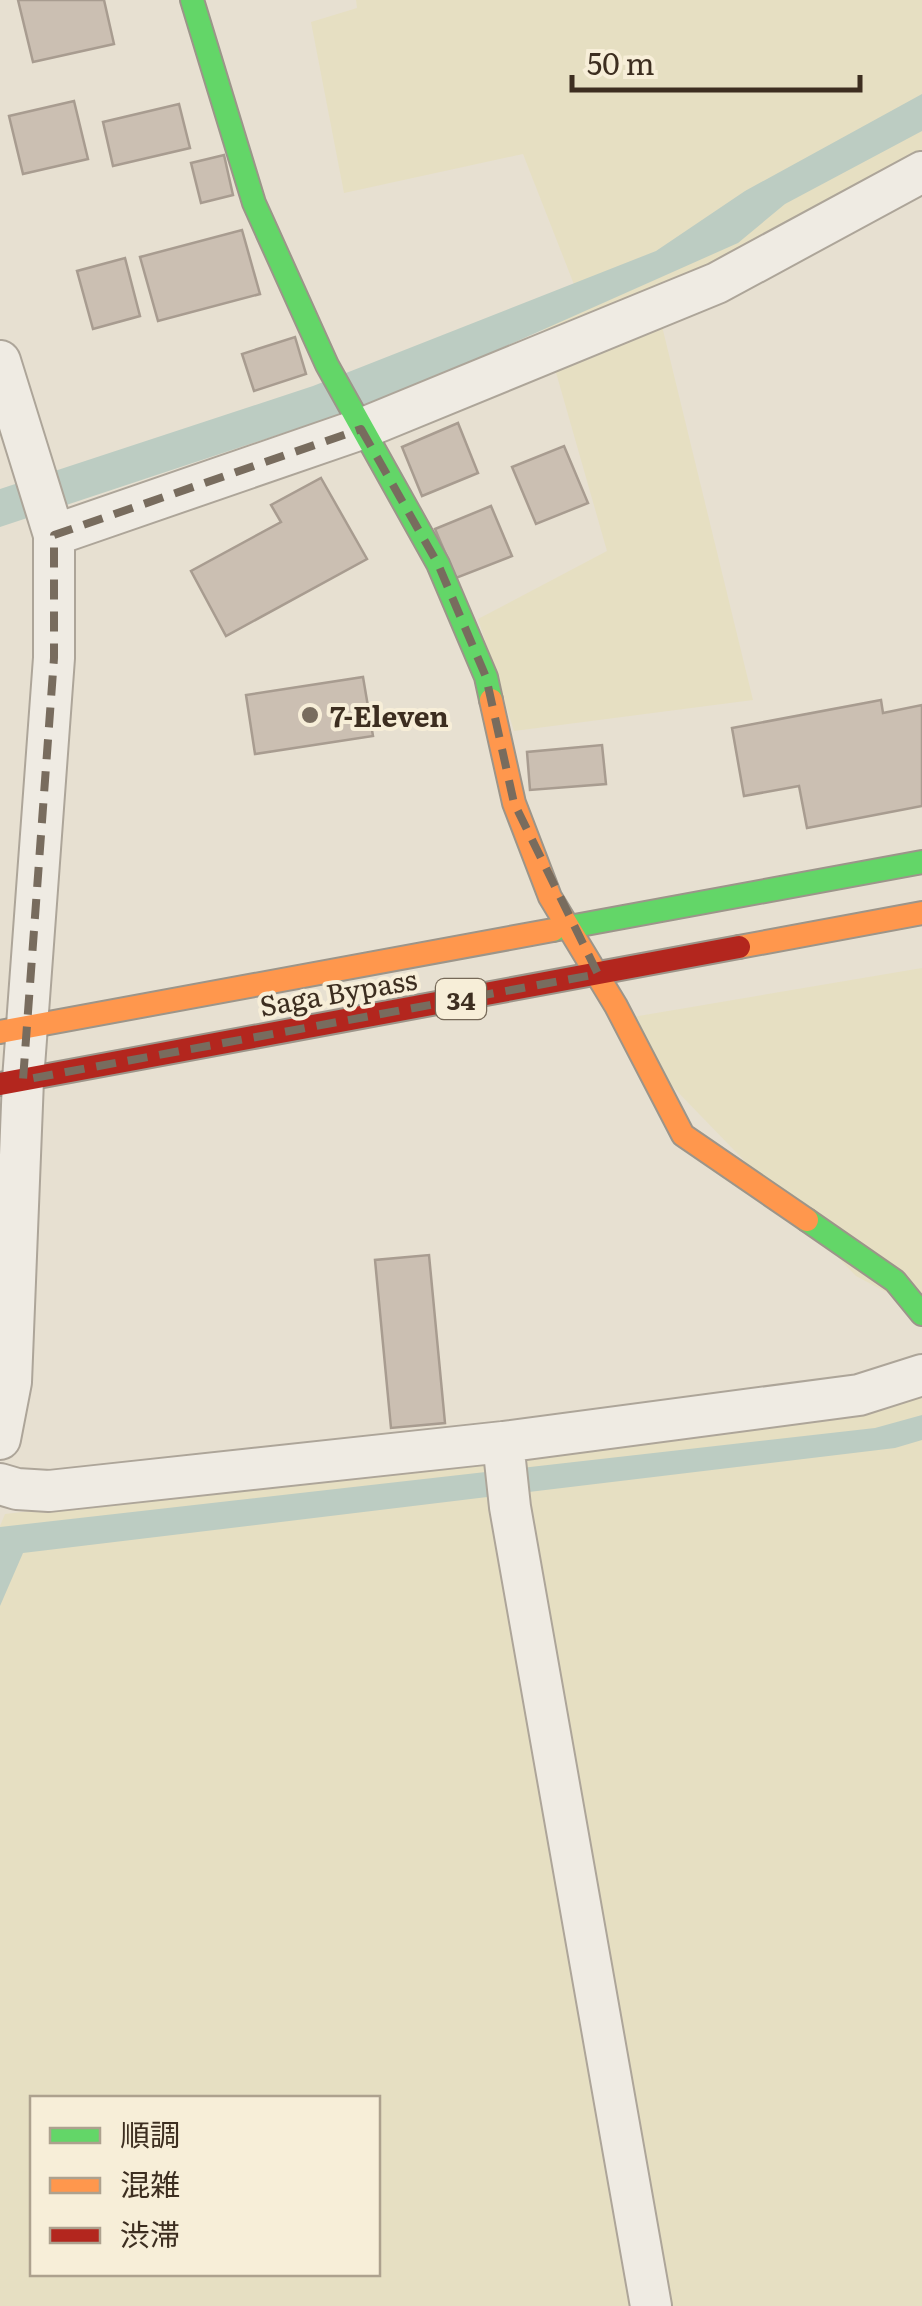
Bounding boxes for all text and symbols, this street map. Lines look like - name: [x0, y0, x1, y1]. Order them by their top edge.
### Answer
- scale bar: [572, 30, 860, 92]
- text: 50 m: [587, 40, 655, 84]
- place label: 7-Eleven: [330, 694, 449, 736]
- marker: 7-Eleven: [299, 704, 321, 726]
- street label: Saga Bypass: [256, 957, 420, 1025]
- road number: 34: [436, 979, 486, 1019]
- legend: [30, 2096, 380, 2276]
- text: 順調: [120, 2111, 180, 2155]
- text: 混雑: [120, 2161, 180, 2205]
- text: 渋滞: [120, 2211, 180, 2255]

